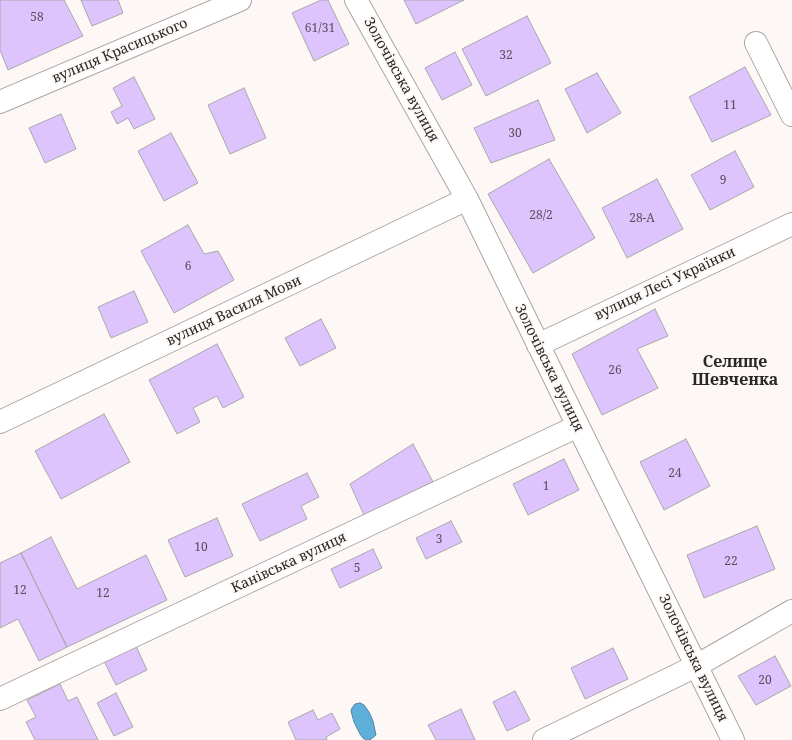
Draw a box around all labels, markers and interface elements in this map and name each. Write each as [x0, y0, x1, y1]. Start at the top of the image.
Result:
house number: 58 [30, 11, 44, 25]
street label: вулиця Красицького [50, 15, 190, 87]
street label: Золочівська вулиця [360, 15, 442, 145]
house number: 61/31 [305, 22, 335, 36]
house number: 32 [499, 49, 513, 63]
house number: 11 [723, 99, 737, 113]
house number: 30 [508, 127, 522, 141]
house number: 9 [720, 174, 726, 188]
house number: 28/2 [529, 209, 553, 223]
house number: 28-А [629, 212, 655, 226]
street label: вулиця Лесі Українки [592, 244, 738, 324]
house number: 6 [185, 260, 191, 274]
street label: вулиця Василя Мови [164, 272, 304, 350]
street label: Золочівська вулиця [511, 301, 587, 435]
district label: Селище Шевченка [692, 352, 778, 390]
house number: 26 [608, 364, 622, 378]
house number: 24 [668, 467, 682, 481]
house number: 1 [543, 480, 549, 494]
street label: Канівська вулиця [229, 529, 349, 597]
house number: 3 [436, 533, 442, 547]
house number: 10 [194, 541, 208, 555]
house number: 22 [724, 555, 738, 569]
house number: 5 [354, 562, 360, 576]
house number: 12 [13, 584, 27, 598]
house number: 12 [96, 587, 110, 601]
street label: Золочівська вулиця [655, 591, 731, 725]
house number: 20 [758, 674, 772, 688]

